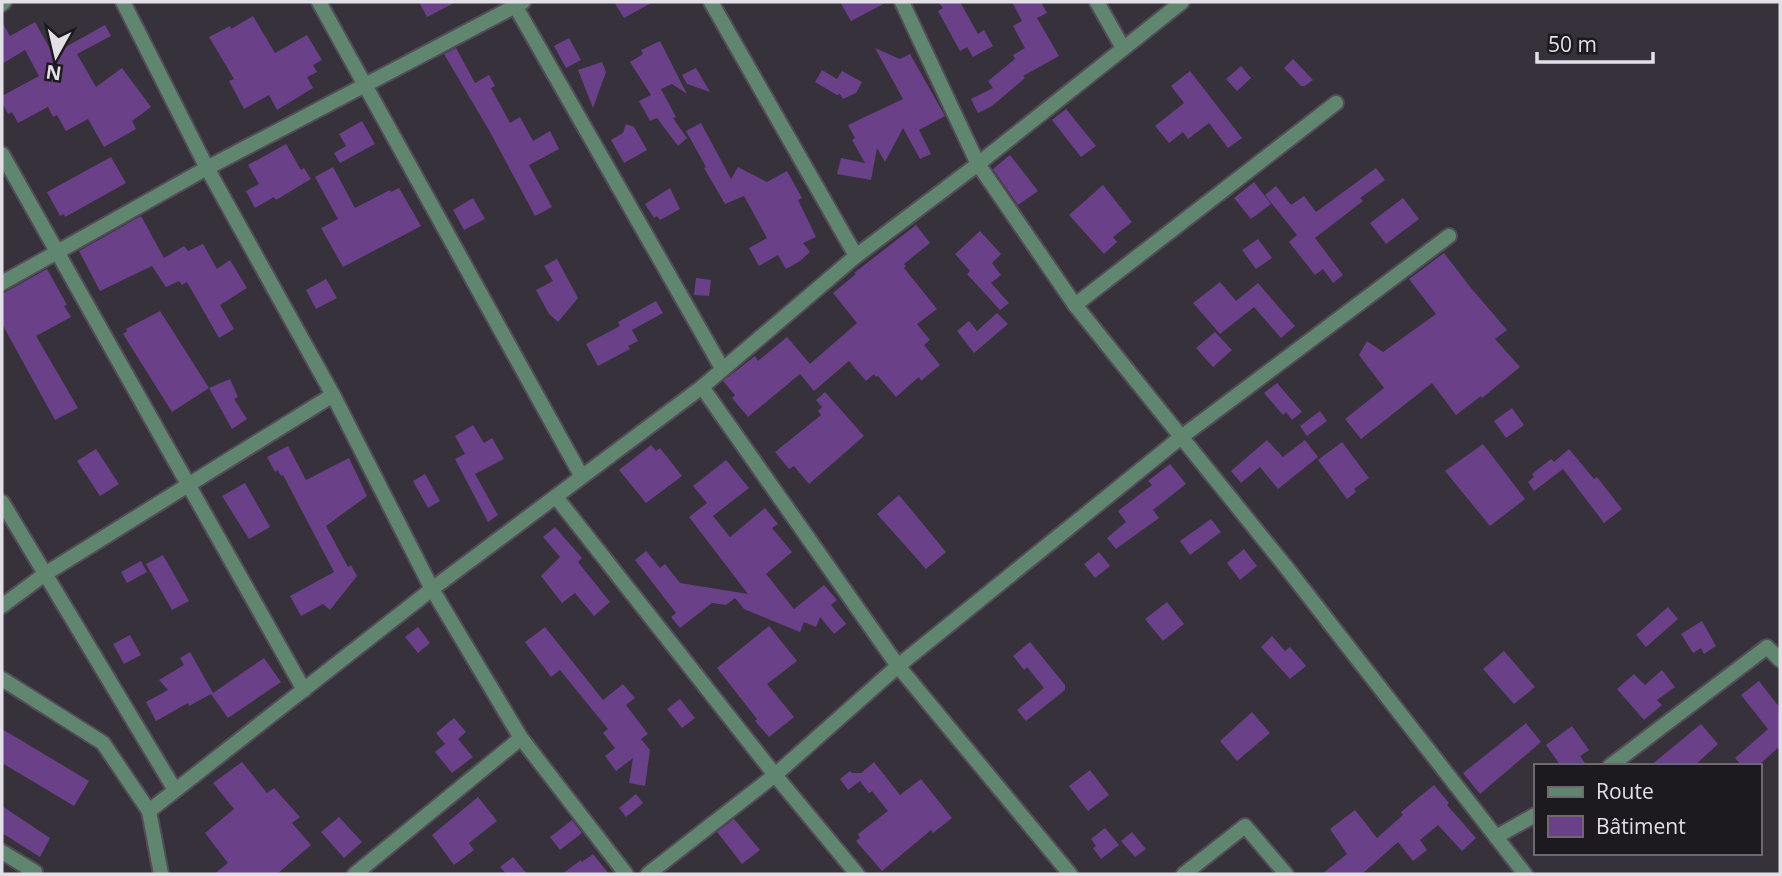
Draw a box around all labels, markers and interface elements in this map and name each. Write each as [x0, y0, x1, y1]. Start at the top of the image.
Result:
north arrow [21, 21, 91, 91]
scale bar [1537, 21, 1652, 65]
text: 50 m [1548, 30, 1597, 58]
text: N [44, 59, 63, 87]
legend [1534, 764, 1761, 855]
text: Route [1596, 777, 1654, 805]
text: Bâtiment [1596, 812, 1686, 840]

